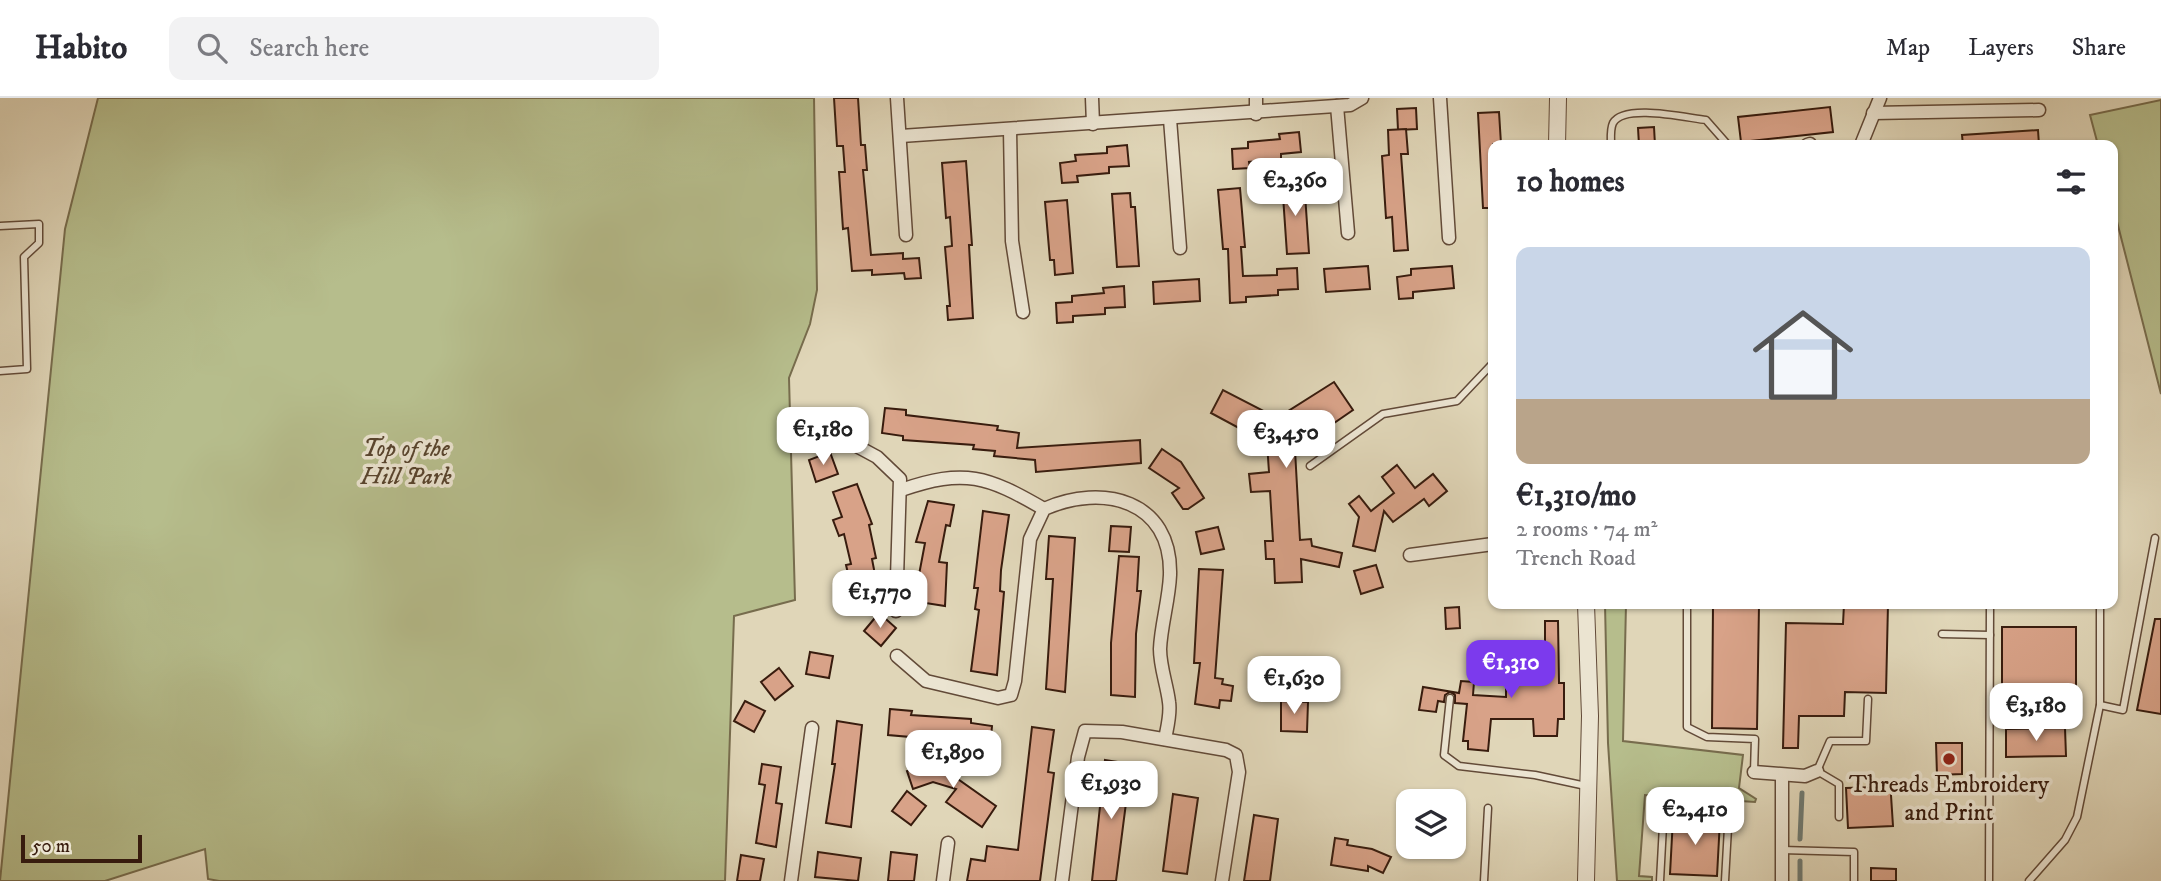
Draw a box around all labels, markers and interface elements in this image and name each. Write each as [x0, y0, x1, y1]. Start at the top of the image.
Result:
search box [169, 17, 659, 80]
text: Habito [35, 28, 127, 69]
icon: search [193, 29, 231, 67]
text: Search here [249, 32, 369, 65]
text: Map [1886, 33, 1930, 63]
text: Layers [1968, 33, 2034, 63]
text: Share [2072, 33, 2126, 63]
pin: €2,360 [1238, 158, 1352, 218]
icon: filters [2052, 163, 2090, 201]
text: 10 homes [1516, 164, 1625, 201]
text: €2,360 [1263, 166, 1327, 195]
icon: home [1740, 292, 1866, 418]
pin: €1,180 [766, 408, 880, 467]
pin: €3,450 [1229, 410, 1343, 470]
text: €1,180 [793, 415, 853, 444]
text: €3,450 [1253, 418, 1319, 447]
park label: Top of the Hill Park [360, 434, 451, 492]
text: €1,310/mo [1516, 478, 1636, 515]
text: 2 rooms · 74 m² [1516, 515, 1657, 544]
text: Trench Road [1516, 544, 1636, 573]
pin: €1,770 [823, 570, 937, 630]
text: €1,770 [848, 578, 912, 607]
pin: €1,310 [1454, 640, 1568, 700]
text: €1,310 [1482, 648, 1540, 677]
pin: €1,630 [1237, 656, 1351, 716]
text: €1,630 [1263, 664, 1325, 693]
pin: €3,180 [1979, 684, 2093, 743]
text: €3,180 [2006, 691, 2066, 720]
pin: €1,890 [896, 730, 1010, 790]
text: €1,890 [921, 738, 985, 767]
marker: Threads Embroidery and Print [1941, 751, 1957, 767]
pin: €1,930 [1054, 762, 1168, 821]
text: €1,930 [1081, 769, 1141, 798]
place label: Threads Embroidery and Print [1849, 770, 2050, 828]
pin: €2,410 [1638, 788, 1752, 847]
map controls [1396, 789, 1466, 859]
button: layers [1396, 789, 1466, 859]
text: €2,410 [1662, 795, 1728, 824]
scale bar [21, 832, 142, 864]
text: 50 m [32, 835, 70, 858]

